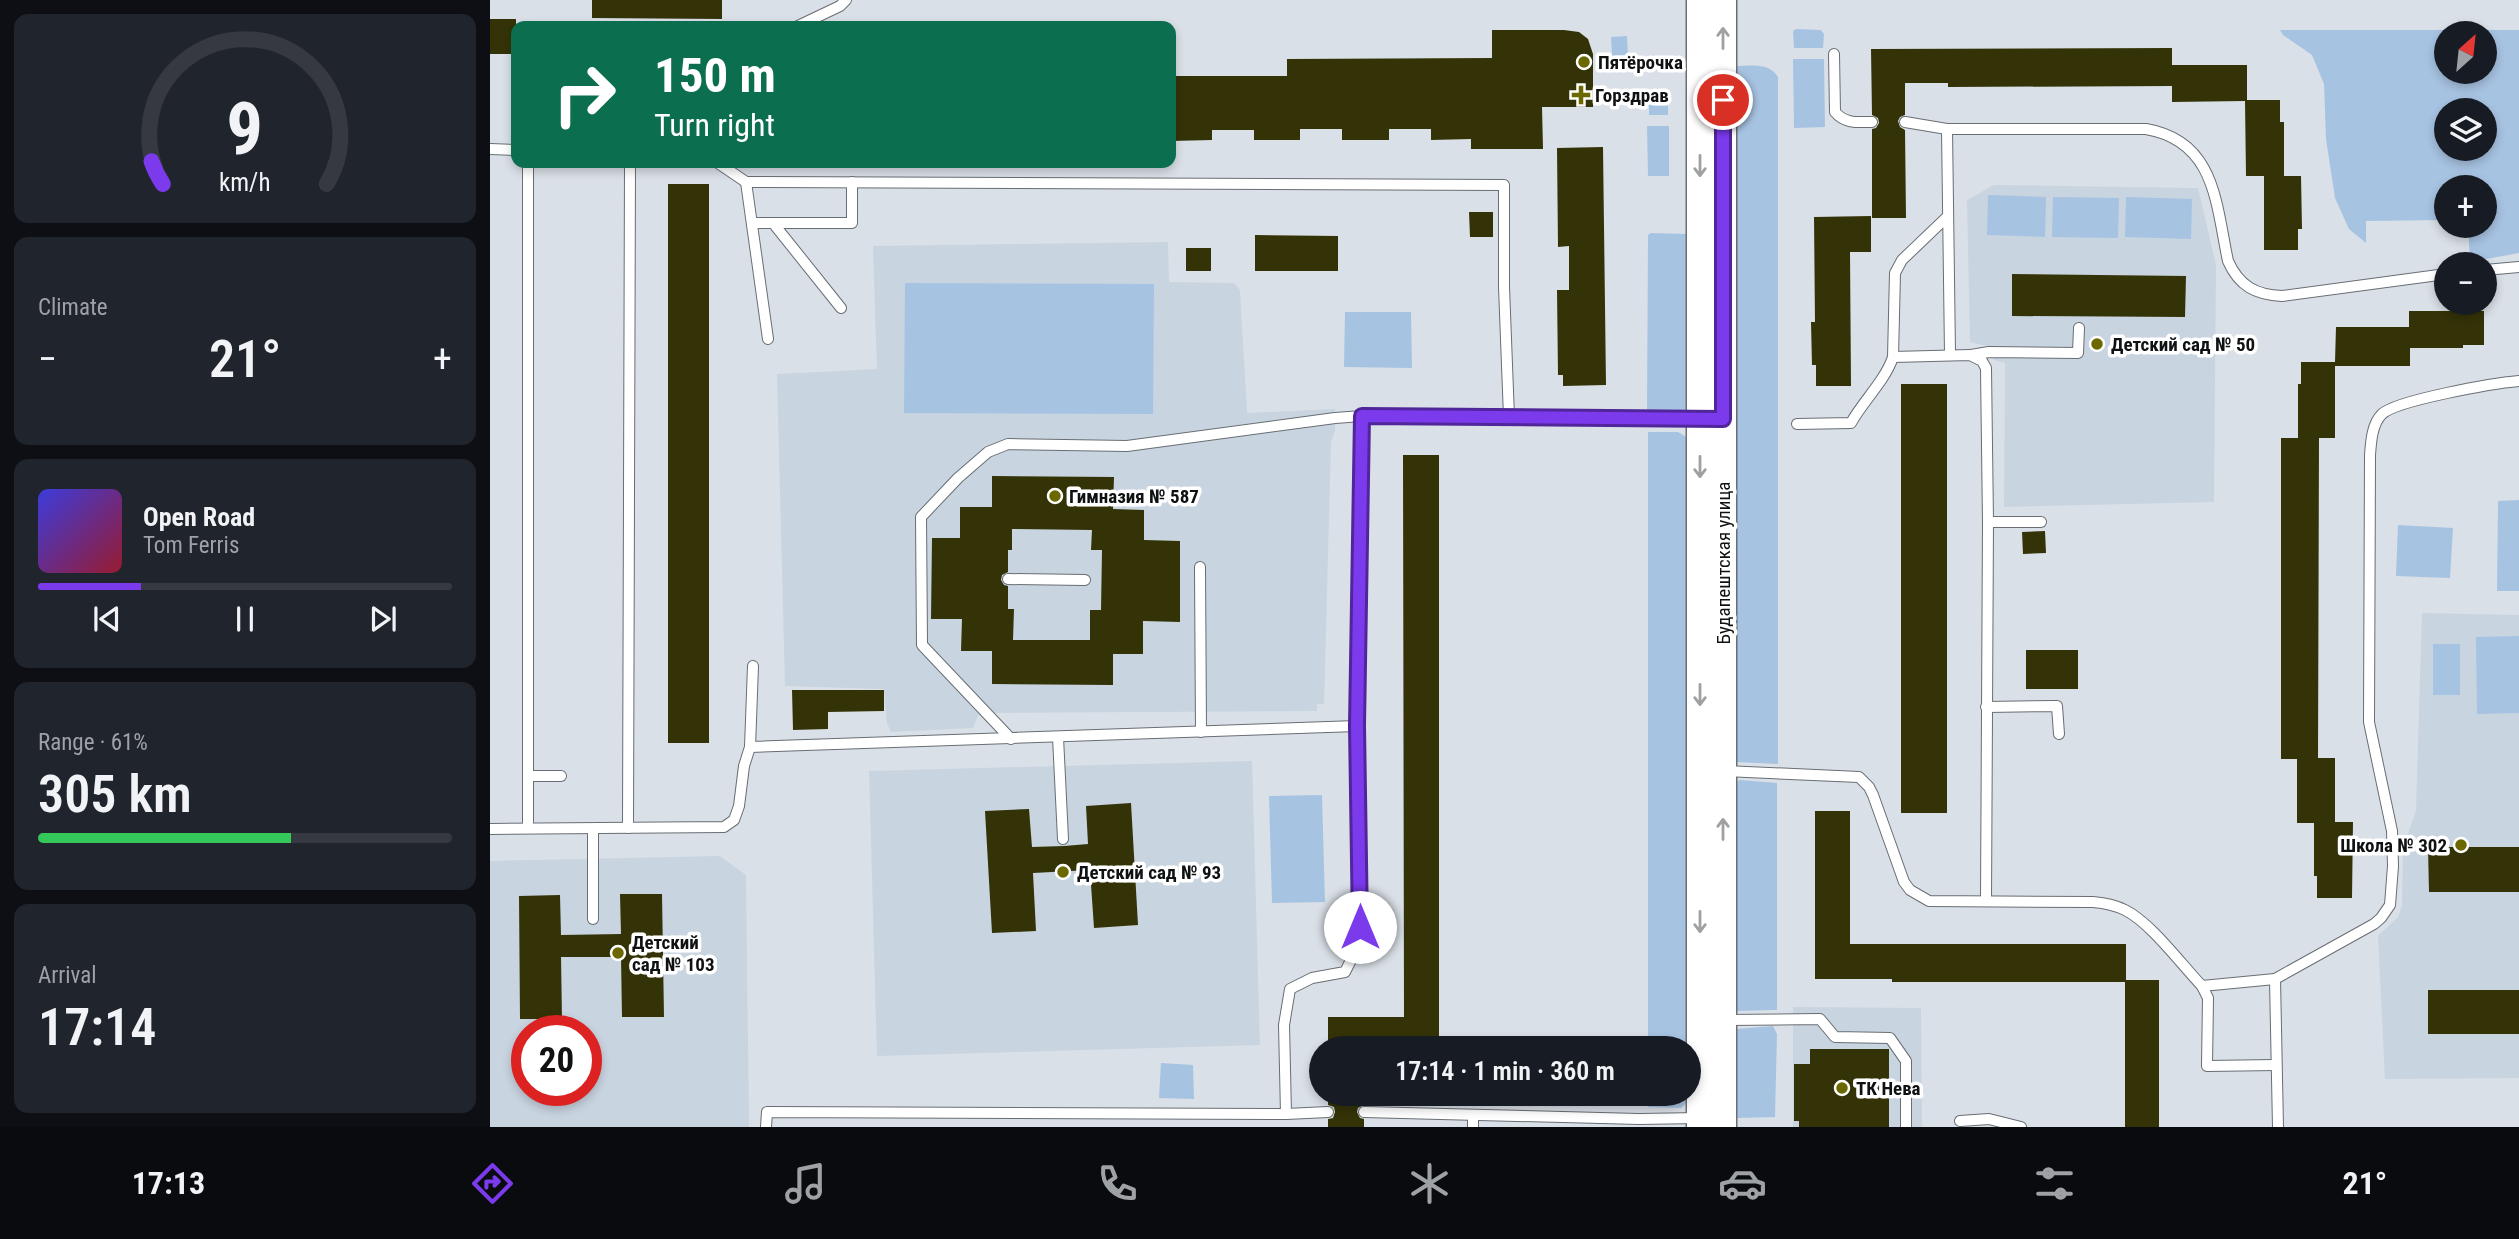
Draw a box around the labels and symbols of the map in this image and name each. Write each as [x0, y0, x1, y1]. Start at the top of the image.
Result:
north arrow [2434, 21, 2497, 84]
one-way arrow [1716, 27, 1730, 50]
place label: Пятёрочка [1598, 51, 1683, 74]
marker: Пятёрочка [1576, 54, 1592, 70]
pin [1693, 70, 1753, 130]
place label: Горздрав [1595, 84, 1669, 107]
marker: Горздрав [1573, 87, 1589, 103]
one-way arrow [1693, 154, 1707, 177]
place label: Детский сад № 50 [2111, 333, 2255, 356]
marker: Детский сад № 50 [2089, 336, 2105, 352]
one-way arrow [1693, 455, 1707, 478]
street label: Будапештская улица [1712, 482, 1735, 644]
place label: Гимназия № 587 [1069, 485, 1199, 508]
marker: Гимназия № 587 [1047, 488, 1063, 504]
one-way arrow [1693, 683, 1707, 706]
one-way arrow [1716, 818, 1730, 841]
place label: Школа № 302 [2340, 834, 2447, 857]
marker: Школа № 302 [2453, 837, 2469, 853]
place label: Детский сад № 93 [1077, 861, 1221, 884]
marker: Детский сад № 93 [1055, 864, 1071, 880]
position arrow [1323, 890, 1397, 964]
one-way arrow [1693, 910, 1707, 933]
place label: Детский сад № 103 [632, 931, 715, 976]
marker: Детский сад № 103 [610, 945, 626, 961]
speed limit sign: 20 [511, 1015, 602, 1106]
place label: ТК Нева [1856, 1077, 1921, 1100]
marker: ТК Нева [1834, 1080, 1850, 1096]

